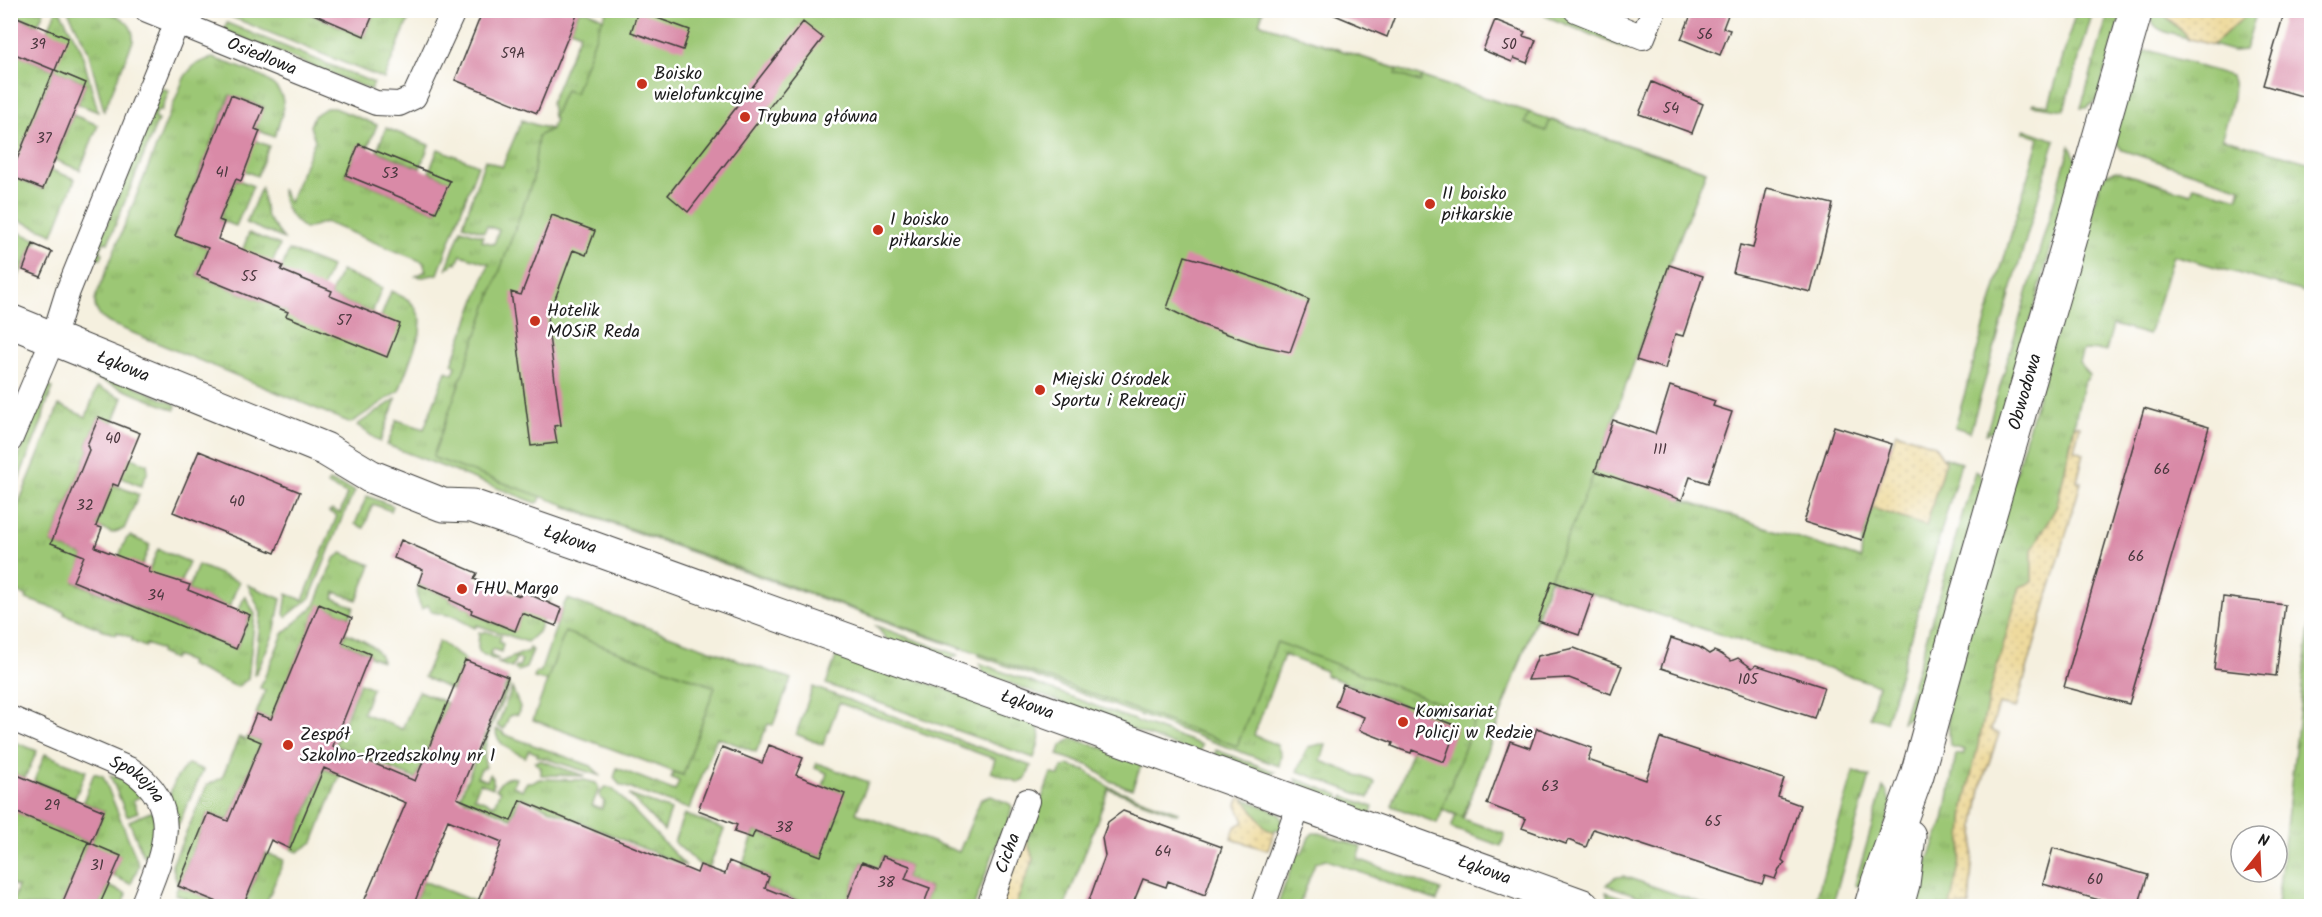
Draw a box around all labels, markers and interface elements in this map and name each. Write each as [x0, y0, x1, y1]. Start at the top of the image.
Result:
house number: 56 [1697, 23, 1713, 47]
street label: Osiedlowa [222, 29, 301, 84]
house number: 39 [30, 33, 47, 57]
house number: 50 [1501, 33, 1517, 57]
house number: 59A [501, 42, 525, 66]
place label: Boisko wielofunkcyjne [654, 60, 763, 110]
marker: Boisko wielofunkcyjne [635, 77, 649, 91]
house number: 54 [1663, 97, 1679, 121]
place label: Trybuna główna [757, 103, 878, 132]
marker: Trybuna główna [738, 110, 752, 124]
house number: 37 [36, 127, 53, 151]
house number: 41 [216, 161, 229, 185]
house number: 53 [382, 162, 399, 186]
place label: II boisko piłkarskie [1441, 180, 1513, 230]
marker: II boisko piłkarskie [1423, 197, 1437, 211]
place label: I boisko piłkarskie [889, 206, 961, 256]
marker: I boisko piłkarskie [871, 223, 885, 237]
house number: 55 [241, 265, 258, 289]
place label: Hotelik MOSiR Reda [547, 297, 640, 347]
house number: 57 [337, 309, 353, 333]
marker: Hotelik MOSiR Reda [528, 314, 542, 328]
street label: Łąkowa [92, 343, 154, 391]
street label: Obwodowa [2000, 350, 2050, 434]
place label: Miejski Ośrodek Sportu i Rekreacji [1052, 366, 1186, 416]
marker: Miejski Ośrodek Sportu i Rekreacji [1033, 383, 1047, 397]
house number: 40 [105, 427, 121, 451]
house number: 111 [1653, 438, 1667, 462]
house number: 66 [2154, 458, 2170, 482]
house number: 40 [229, 490, 245, 514]
house number: 32 [76, 494, 94, 518]
street label: Łąkowa [539, 517, 601, 563]
house number: 66 [2128, 545, 2144, 569]
place label: FHU Margo [474, 575, 559, 604]
marker: FHU Margo [455, 582, 469, 596]
house number: 34 [148, 584, 164, 608]
house number: 105 [1738, 668, 1759, 692]
street label: Łąkowa [997, 682, 1058, 728]
place label: Komisariat Policji w Redzie [1415, 698, 1533, 748]
marker: Komisariat Policji w Redzie [1396, 715, 1410, 729]
place label: Zespół Szkolno-Przedszkolny nr 1 [300, 721, 496, 771]
marker: Zespół Szkolno-Przedszkolny nr 1 [281, 738, 295, 752]
street label: Spokojna [105, 748, 172, 808]
house number: 63 [1542, 775, 1559, 799]
house number: 29 [44, 794, 61, 818]
house number: 65 [1705, 810, 1722, 834]
house number: 38 [775, 816, 794, 840]
north arrow [2229, 824, 2289, 884]
text: N [2255, 828, 2272, 855]
street label: Cicha [987, 829, 1029, 878]
house number: 64 [1155, 840, 1171, 864]
street label: Łąkowa [1454, 847, 1515, 893]
house number: 31 [90, 854, 104, 878]
house number: 60 [2087, 868, 2103, 892]
house number: 38 [877, 871, 896, 895]

